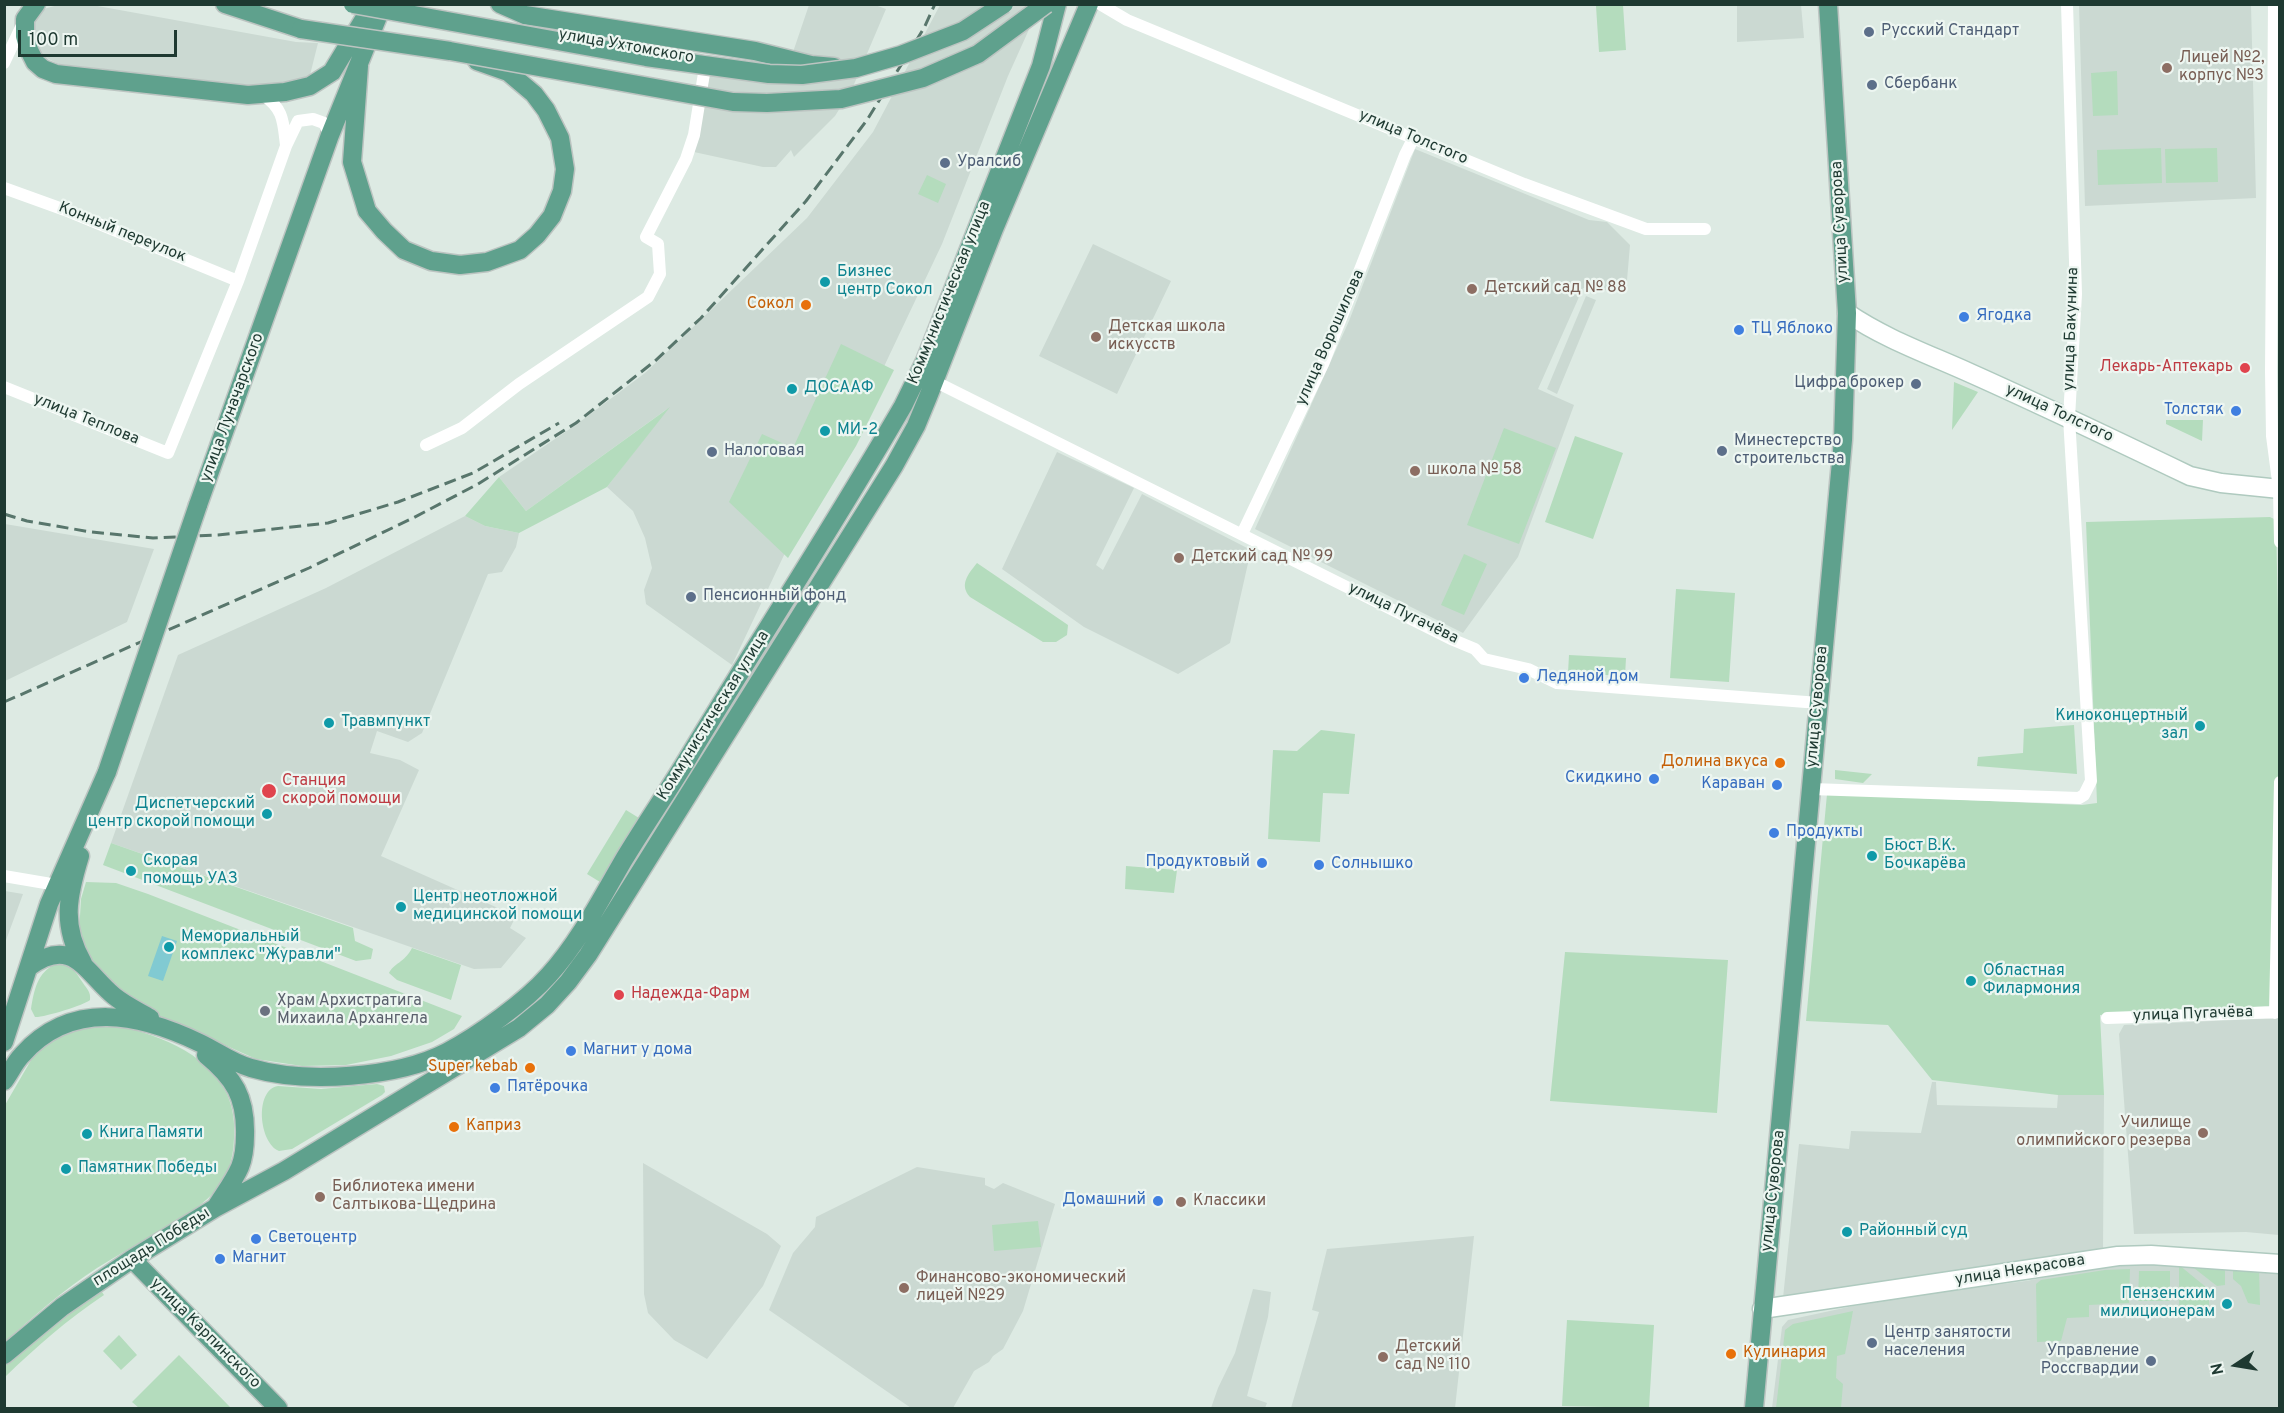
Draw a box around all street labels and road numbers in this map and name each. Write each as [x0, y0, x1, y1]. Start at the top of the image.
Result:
street label: улица Ухтомского [557, 26, 695, 68]
street label: улица Толстого [1355, 106, 1471, 170]
street label: улица Суворова [1828, 161, 1854, 283]
street label: Конный переулок [55, 199, 189, 267]
street label: Коммунистическая улица [904, 199, 996, 387]
street label: улица Ворошилова [1292, 267, 1370, 409]
street label: улица Бакунина [2060, 267, 2084, 391]
street label: улица Луначарского [197, 331, 269, 485]
street label: улица Толстого [2002, 381, 2116, 447]
street label: улица Теплова [30, 390, 142, 450]
street label: улица Пугачёва [1345, 579, 1461, 649]
street label: Коммунистическая улица [654, 628, 774, 804]
street label: улица Суворова [1803, 645, 1833, 769]
street label: улица Пугачёва [2133, 1003, 2253, 1027]
street label: улица Суворова [1758, 1129, 1790, 1253]
street label: площадь Победы [90, 1204, 214, 1292]
street label: улица Некрасова [1954, 1251, 2086, 1291]
street label: улица Карпинского [146, 1275, 264, 1393]

